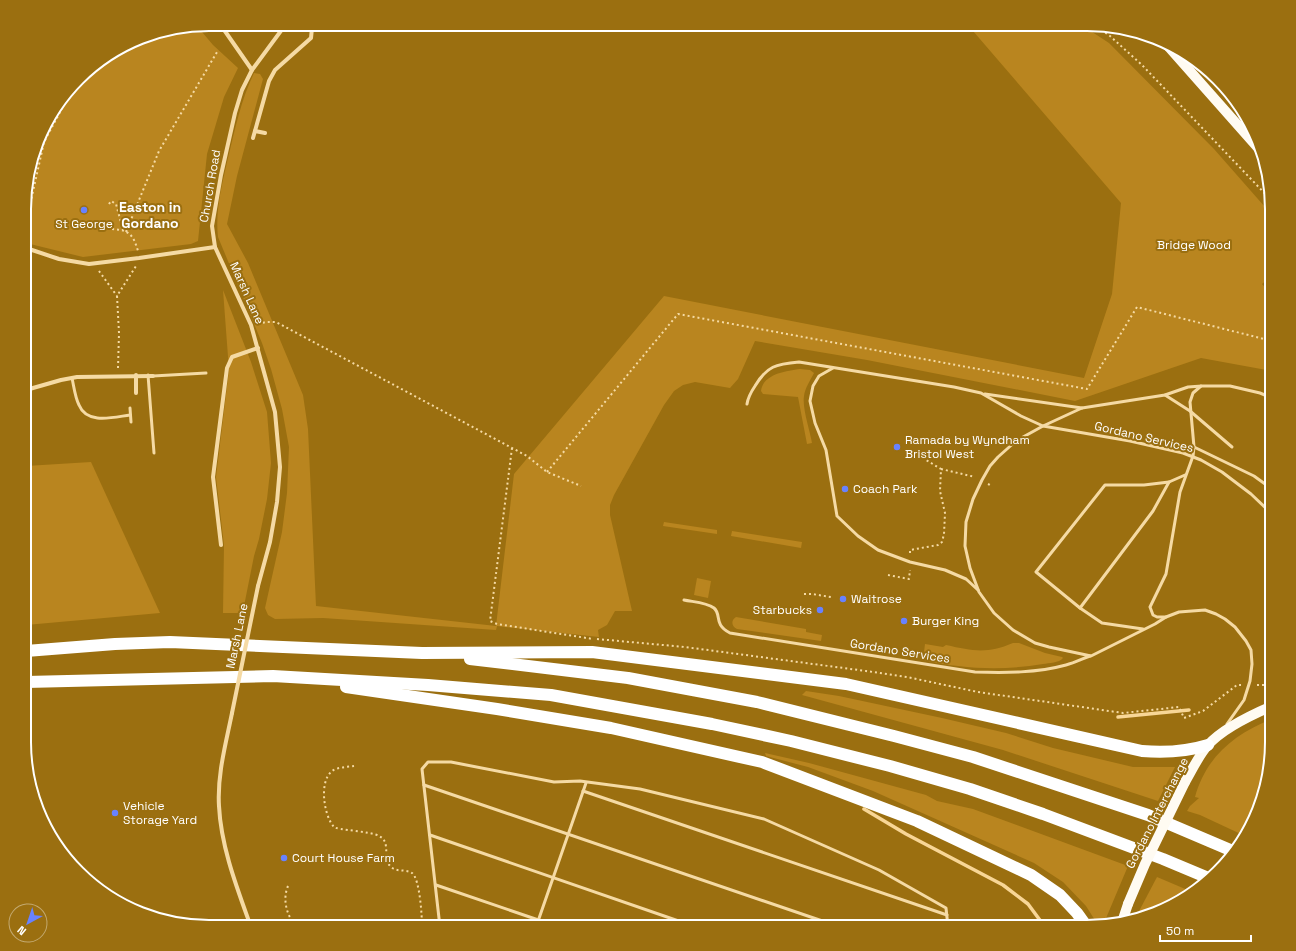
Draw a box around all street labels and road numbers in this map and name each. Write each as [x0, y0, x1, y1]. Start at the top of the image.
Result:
street label: Church Road [196, 148, 224, 224]
street label: Marsh Lane [226, 259, 268, 327]
street label: Gordano Services [1093, 418, 1195, 456]
street label: Marsh Lane [222, 602, 252, 670]
street label: Gordano Services [849, 635, 951, 667]
street label: Gordano Interchange [1122, 755, 1192, 871]

